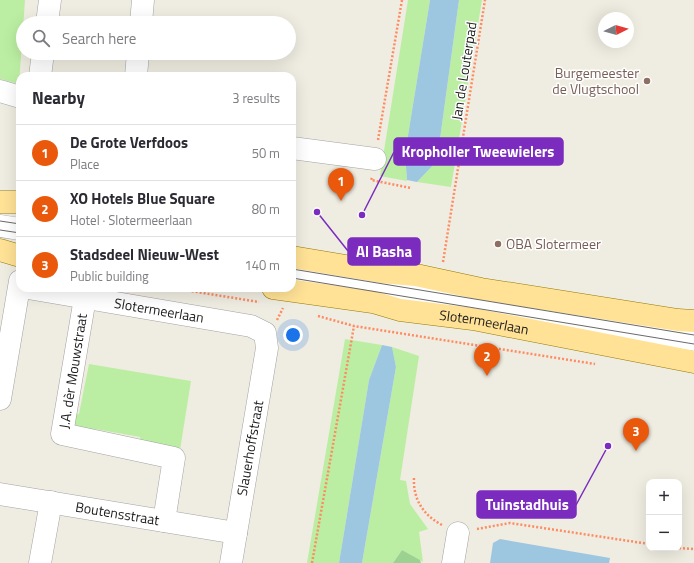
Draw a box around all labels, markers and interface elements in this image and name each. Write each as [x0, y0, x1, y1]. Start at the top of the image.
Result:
north arrow [598, 12, 634, 48]
search box [16, 16, 296, 60]
street label: Jan de Louterpad [445, 20, 482, 122]
icon: search [30, 27, 52, 49]
text: Search here [62, 27, 136, 50]
place label: Burgemeester de Vlugtschool [552, 62, 639, 99]
marker: Burgemeester de Vlugtschool [642, 76, 652, 86]
text: Nearby [32, 85, 85, 111]
text: 3 results [232, 88, 280, 108]
text: De Grote Verfdoos [70, 131, 188, 154]
callout: Kropholler Tweewielers [394, 138, 563, 165]
text: Kropholler Tweewielers [402, 140, 554, 163]
text: 1 [41, 143, 49, 163]
text: 50 m [252, 143, 280, 163]
text: Place [70, 154, 99, 174]
pin: 1 [328, 168, 354, 201]
text: XO Hotels Blue Square [70, 187, 215, 210]
text: 2 [41, 199, 49, 219]
text: 80 m [252, 199, 280, 219]
text: Hotel · Slotermeerlaan [70, 210, 192, 230]
place label: OBA Slotermeer [506, 233, 601, 254]
callout: Al Basha [348, 238, 420, 265]
marker: OBA Slotermeer [493, 239, 503, 249]
text: Al Basha [356, 240, 412, 263]
text: Stadsdeel Nieuw-West [70, 243, 219, 266]
text: 3 [41, 255, 49, 275]
text: 140 m [244, 255, 280, 275]
text: Public building [70, 266, 149, 286]
street label: Slotermeerlaan [113, 292, 206, 328]
street label: Slotermeerlaan [438, 304, 531, 340]
street label: J.A. dèr Mouwstraat [53, 312, 92, 430]
your location [283, 325, 303, 345]
pin: 2 [474, 343, 500, 376]
street label: Slauerhoffstraat [231, 398, 268, 497]
pin: 3 [623, 418, 649, 451]
map controls [646, 479, 682, 551]
button: + [646, 479, 682, 515]
callout: Tuinstadhuis [477, 491, 576, 518]
text: Tuinstadhuis [485, 493, 569, 516]
street label: Boutensstraat [74, 496, 161, 530]
button: − [646, 515, 682, 551]

